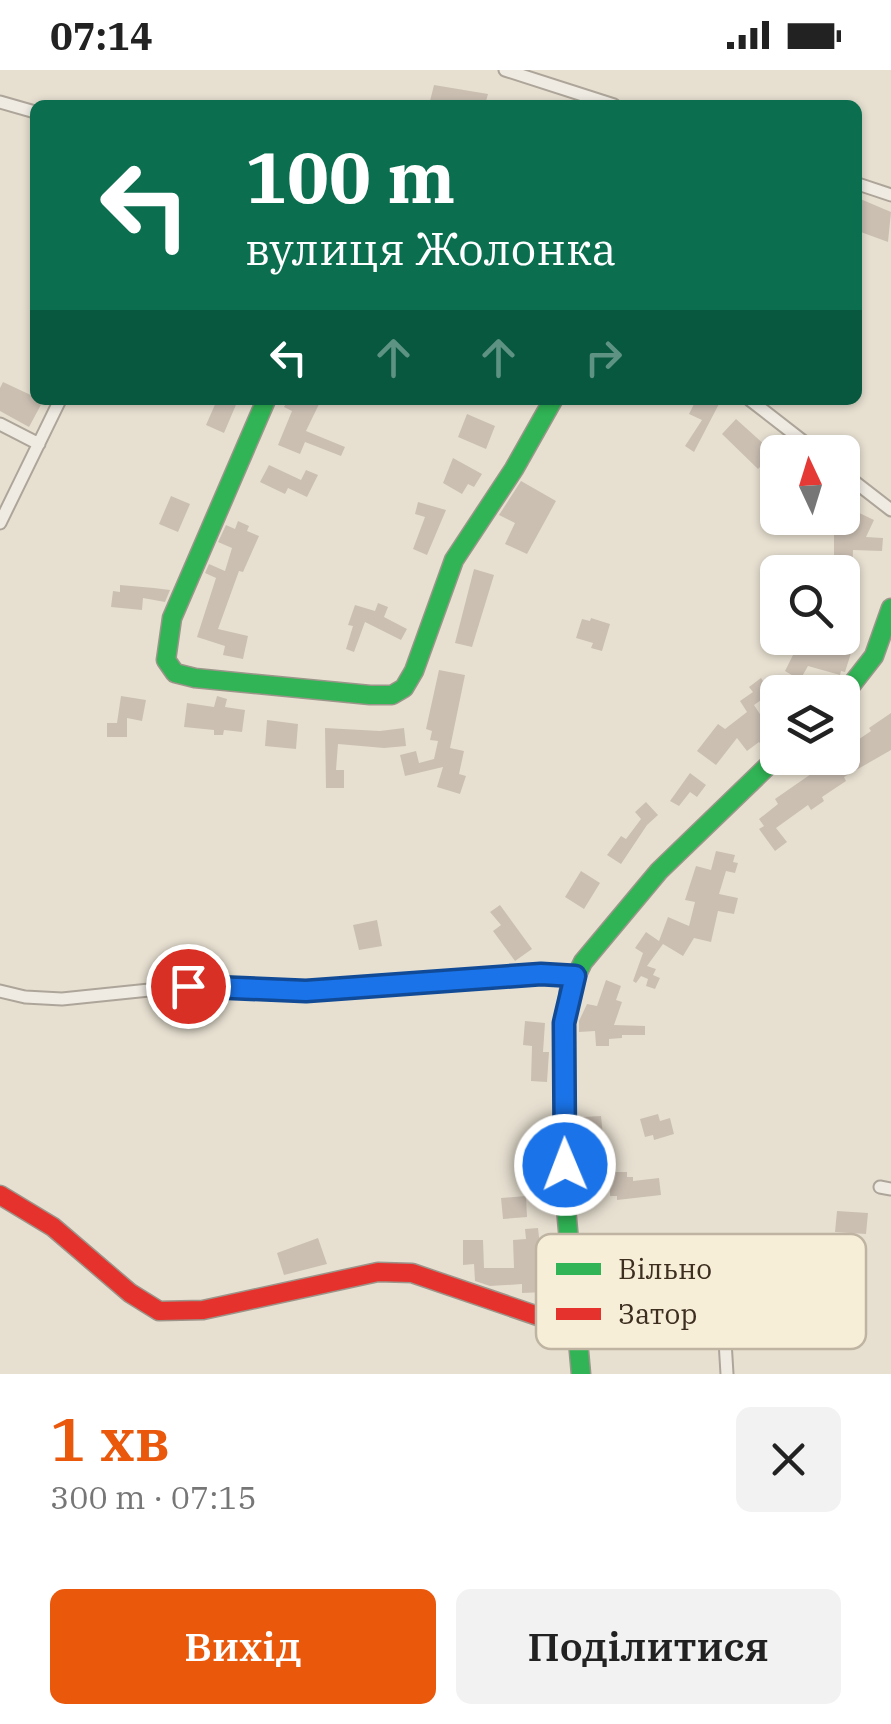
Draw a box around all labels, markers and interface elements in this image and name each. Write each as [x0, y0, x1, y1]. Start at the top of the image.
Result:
text: 07:14 [50, 11, 153, 60]
text: 100 m [245, 131, 455, 222]
icon: left [80, 140, 210, 270]
text: вулиця Жолонка [245, 219, 616, 277]
icon: left [261, 330, 316, 385]
icon: ahead [366, 330, 421, 385]
icon: ahead [471, 330, 526, 385]
icon: right [576, 330, 631, 385]
north arrow [760, 435, 860, 535]
map controls [760, 435, 860, 775]
button: search [760, 555, 860, 655]
button: layers [760, 675, 860, 775]
pin [146, 944, 231, 1029]
icon: arrive [161, 959, 216, 1014]
position arrow [513, 1113, 617, 1217]
legend [536, 1234, 866, 1349]
text: Вільно [618, 1250, 712, 1287]
text: Затор [618, 1295, 697, 1332]
text: 1 хв [50, 1399, 170, 1478]
button: close [736, 1407, 841, 1512]
text: 300 m · 07:15 [50, 1476, 257, 1518]
button: Вихід [50, 1589, 436, 1704]
button: Поділитися [456, 1589, 841, 1704]

